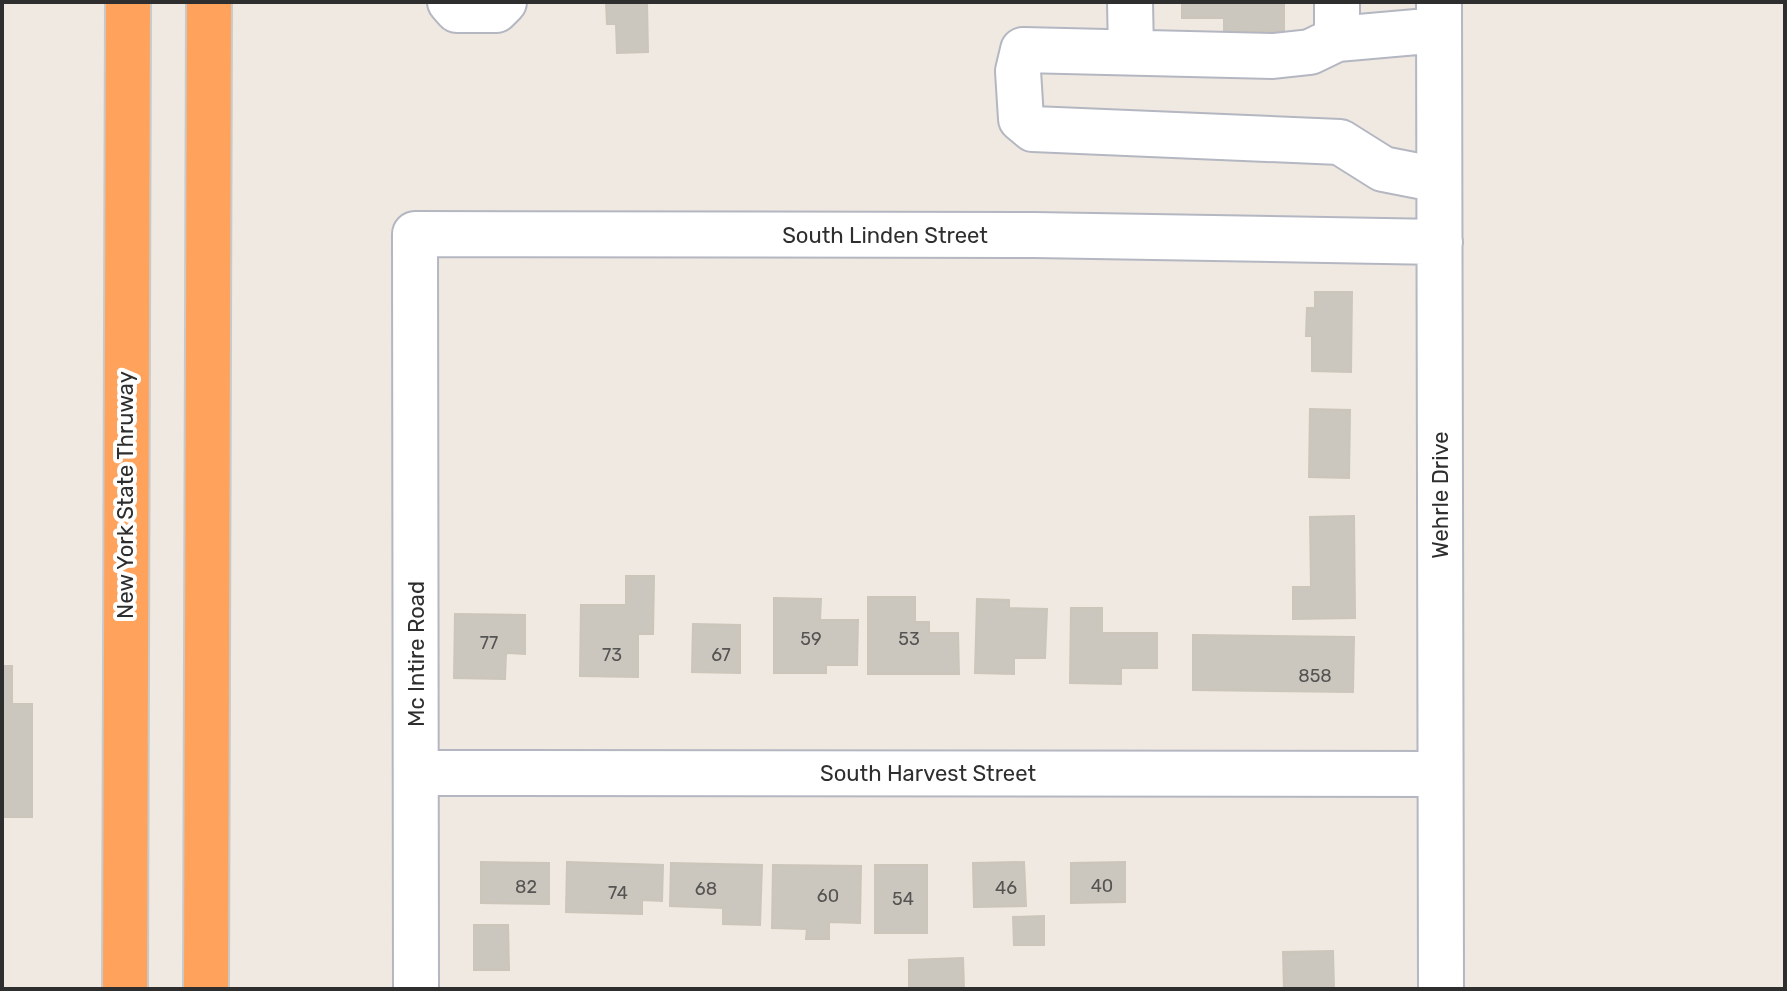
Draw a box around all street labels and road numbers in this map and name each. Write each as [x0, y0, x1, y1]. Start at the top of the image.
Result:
street label: South Linden Street [782, 222, 988, 249]
street label: New York State Thruway [112, 371, 139, 619]
street label: Wehrle Drive [1427, 431, 1454, 559]
street label: Mc Intire Road [403, 581, 430, 727]
street label: South Harvest Street [820, 760, 1036, 787]

